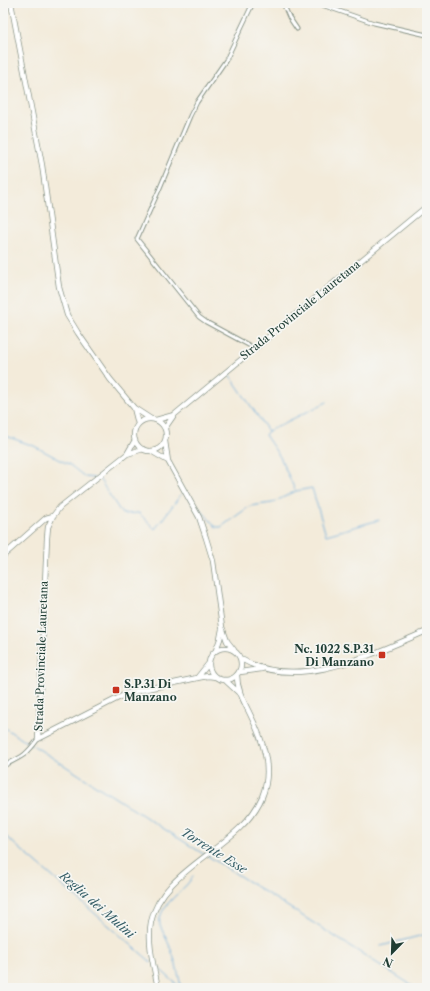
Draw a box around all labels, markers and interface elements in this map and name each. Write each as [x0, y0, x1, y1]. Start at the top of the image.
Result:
street label: Strada Provinciale Lauretana [237, 257, 363, 363]
street label: Strada Provinciale Lauretana [31, 580, 51, 732]
place label: Nc. 1022 S.P.31 Di Manzano [294, 642, 374, 669]
marker: Nc. 1022 S.P.31 Di Manzano [377, 650, 387, 660]
place label: S.P.31 Di Manzano [124, 677, 177, 704]
marker: S.P.31 Di Manzano [111, 685, 121, 695]
water label: Torrente Esse [179, 824, 251, 877]
water label: Reglia dei Mulini [56, 867, 139, 942]
north arrow [372, 933, 412, 973]
text: N [381, 954, 395, 971]

